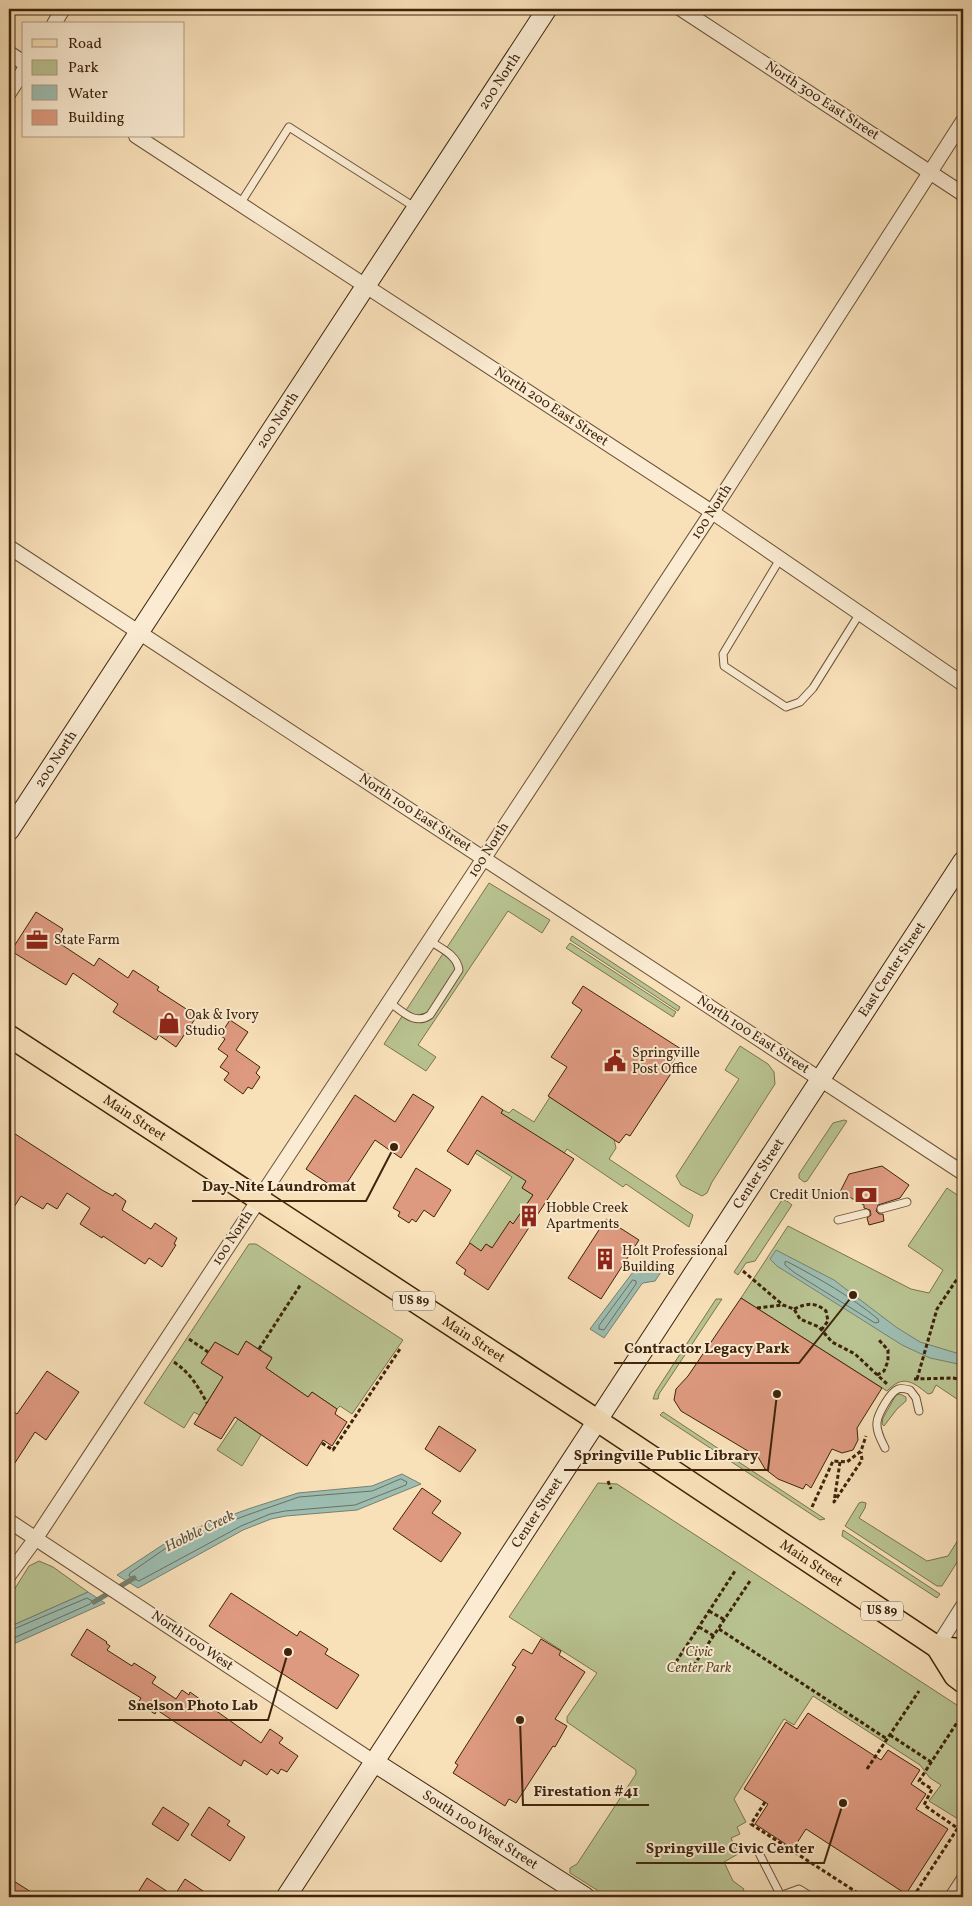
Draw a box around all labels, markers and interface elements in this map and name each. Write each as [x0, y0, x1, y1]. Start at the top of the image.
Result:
legend [22, 22, 185, 138]
text: Road [68, 34, 102, 55]
street label: 200 North [474, 49, 525, 113]
street label: North 300 East Street [761, 57, 883, 145]
text: Park [68, 58, 99, 79]
text: Water [68, 84, 108, 105]
text: Building [68, 108, 125, 129]
street label: North 200 East Street [490, 363, 612, 451]
street label: 200 North [252, 388, 303, 452]
street label: 100 North [687, 481, 737, 543]
street label: 200 North [31, 727, 82, 791]
street label: North 100 East Street [355, 769, 475, 857]
street label: 100 North [464, 819, 514, 881]
street label: East Center Street [854, 918, 930, 1021]
office icon: State Farm [24, 927, 50, 953]
place label: State Farm [54, 931, 120, 950]
street label: North 100 East Street [693, 991, 813, 1079]
place label: Oak & Ivory Studio [185, 1006, 259, 1041]
shop icon: Oak & Ivory Studio [156, 1010, 182, 1036]
place label: Springville Post Office [632, 1044, 700, 1079]
public building icon: Springville Post Office [602, 1048, 628, 1074]
street label: Main Street [99, 1090, 170, 1146]
street label: Center Street [729, 1135, 789, 1213]
callout: Day-Nite Laundromat [192, 1171, 366, 1201]
text: Day-Nite Laundromat [202, 1177, 356, 1198]
bank icon: Credit Union [853, 1182, 879, 1208]
place label: Credit Union [770, 1186, 849, 1205]
place label: Hobble Creek Apartments [546, 1199, 629, 1234]
building icon: Hobble Creek Apartments [516, 1203, 542, 1229]
street label: 100 North [208, 1207, 258, 1269]
place label: Holt Professional Building [622, 1242, 728, 1277]
building icon: Holt Professional Building [592, 1246, 618, 1272]
road number: US 89 [393, 1292, 435, 1310]
street label: Main Street [438, 1312, 509, 1367]
callout: Contractor Legacy Park [614, 1333, 799, 1363]
text: Contractor Legacy Park [624, 1339, 790, 1360]
callout: Springville Public Library [564, 1440, 768, 1470]
text: Springville Public Library [574, 1446, 759, 1467]
street label: Center Street [507, 1474, 567, 1552]
water label: Hobble Creek [161, 1506, 239, 1558]
street label: Main Street [776, 1535, 847, 1591]
road number: US 89 [861, 1602, 903, 1620]
street label: North 100 West [147, 1607, 237, 1676]
park label: Civic Center Park [667, 1643, 732, 1678]
callout: Snelson Photo Lab [118, 1690, 268, 1720]
text: Snelson Photo Lab [128, 1696, 258, 1717]
callout: Firestation #41 [523, 1775, 649, 1805]
text: Firestation #41 [533, 1782, 639, 1803]
street label: South 100 West Street [418, 1786, 542, 1874]
callout: Springville Civic Center [636, 1833, 824, 1863]
text: Springville Civic Center [646, 1839, 814, 1860]

